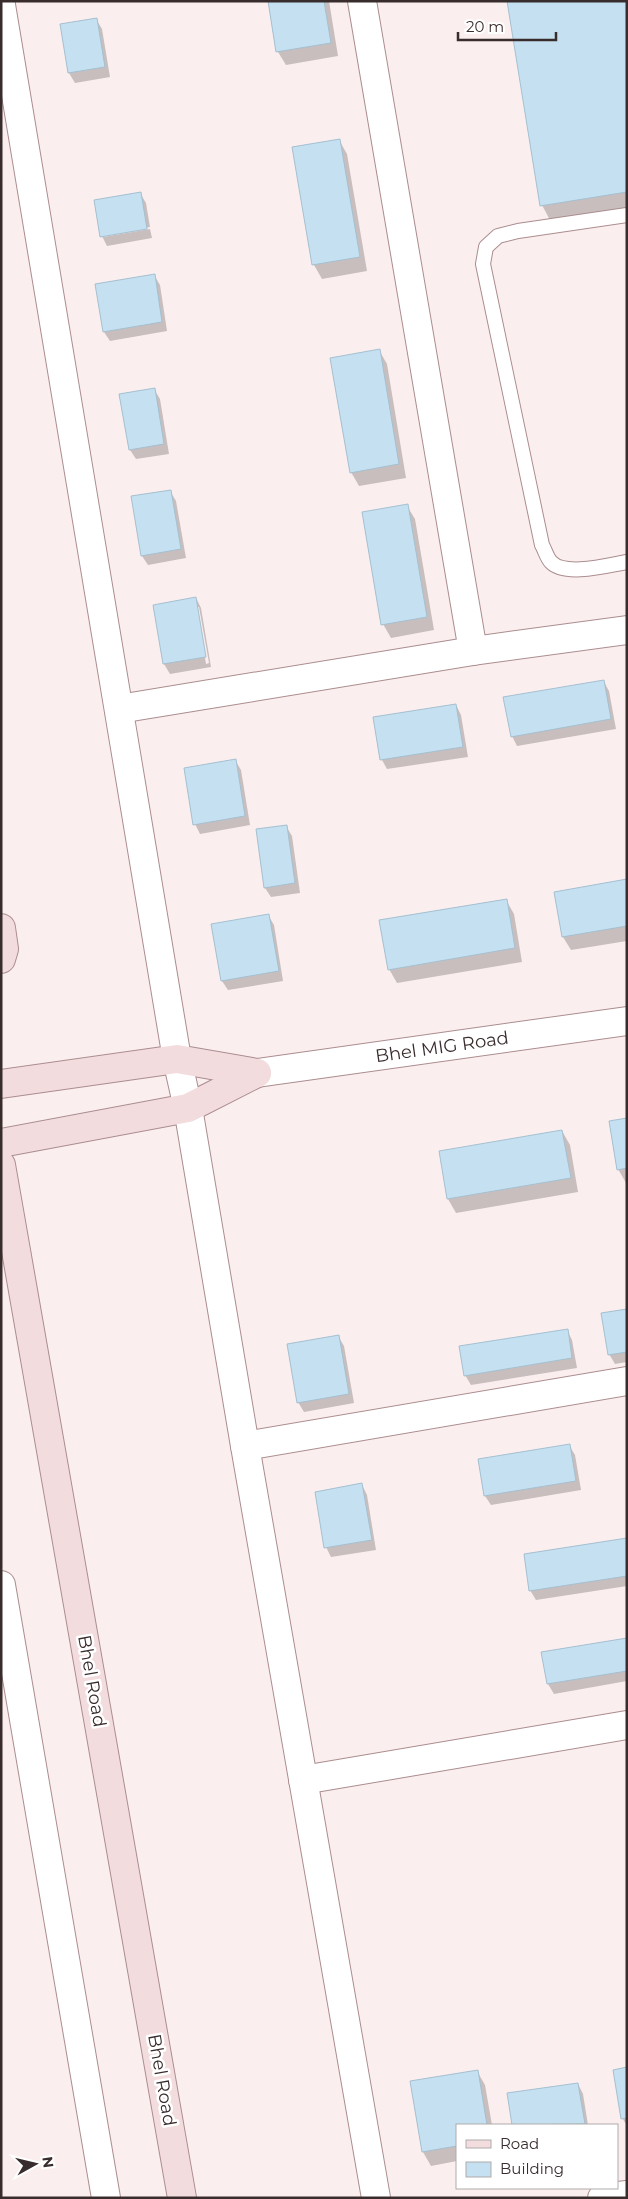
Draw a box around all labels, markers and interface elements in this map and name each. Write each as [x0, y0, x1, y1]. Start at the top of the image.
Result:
scale bar [458, 10, 556, 42]
text: 20 m [466, 17, 504, 36]
street label: Bhel MIG Road [374, 1027, 510, 1067]
street label: Bhel Road [73, 1633, 111, 1729]
street label: Bhel Road [143, 2032, 181, 2128]
legend [456, 2124, 618, 2189]
text: Road [500, 2134, 539, 2153]
north arrow [10, 2139, 60, 2189]
text: N [38, 2155, 58, 2169]
text: Building [500, 2159, 564, 2178]

